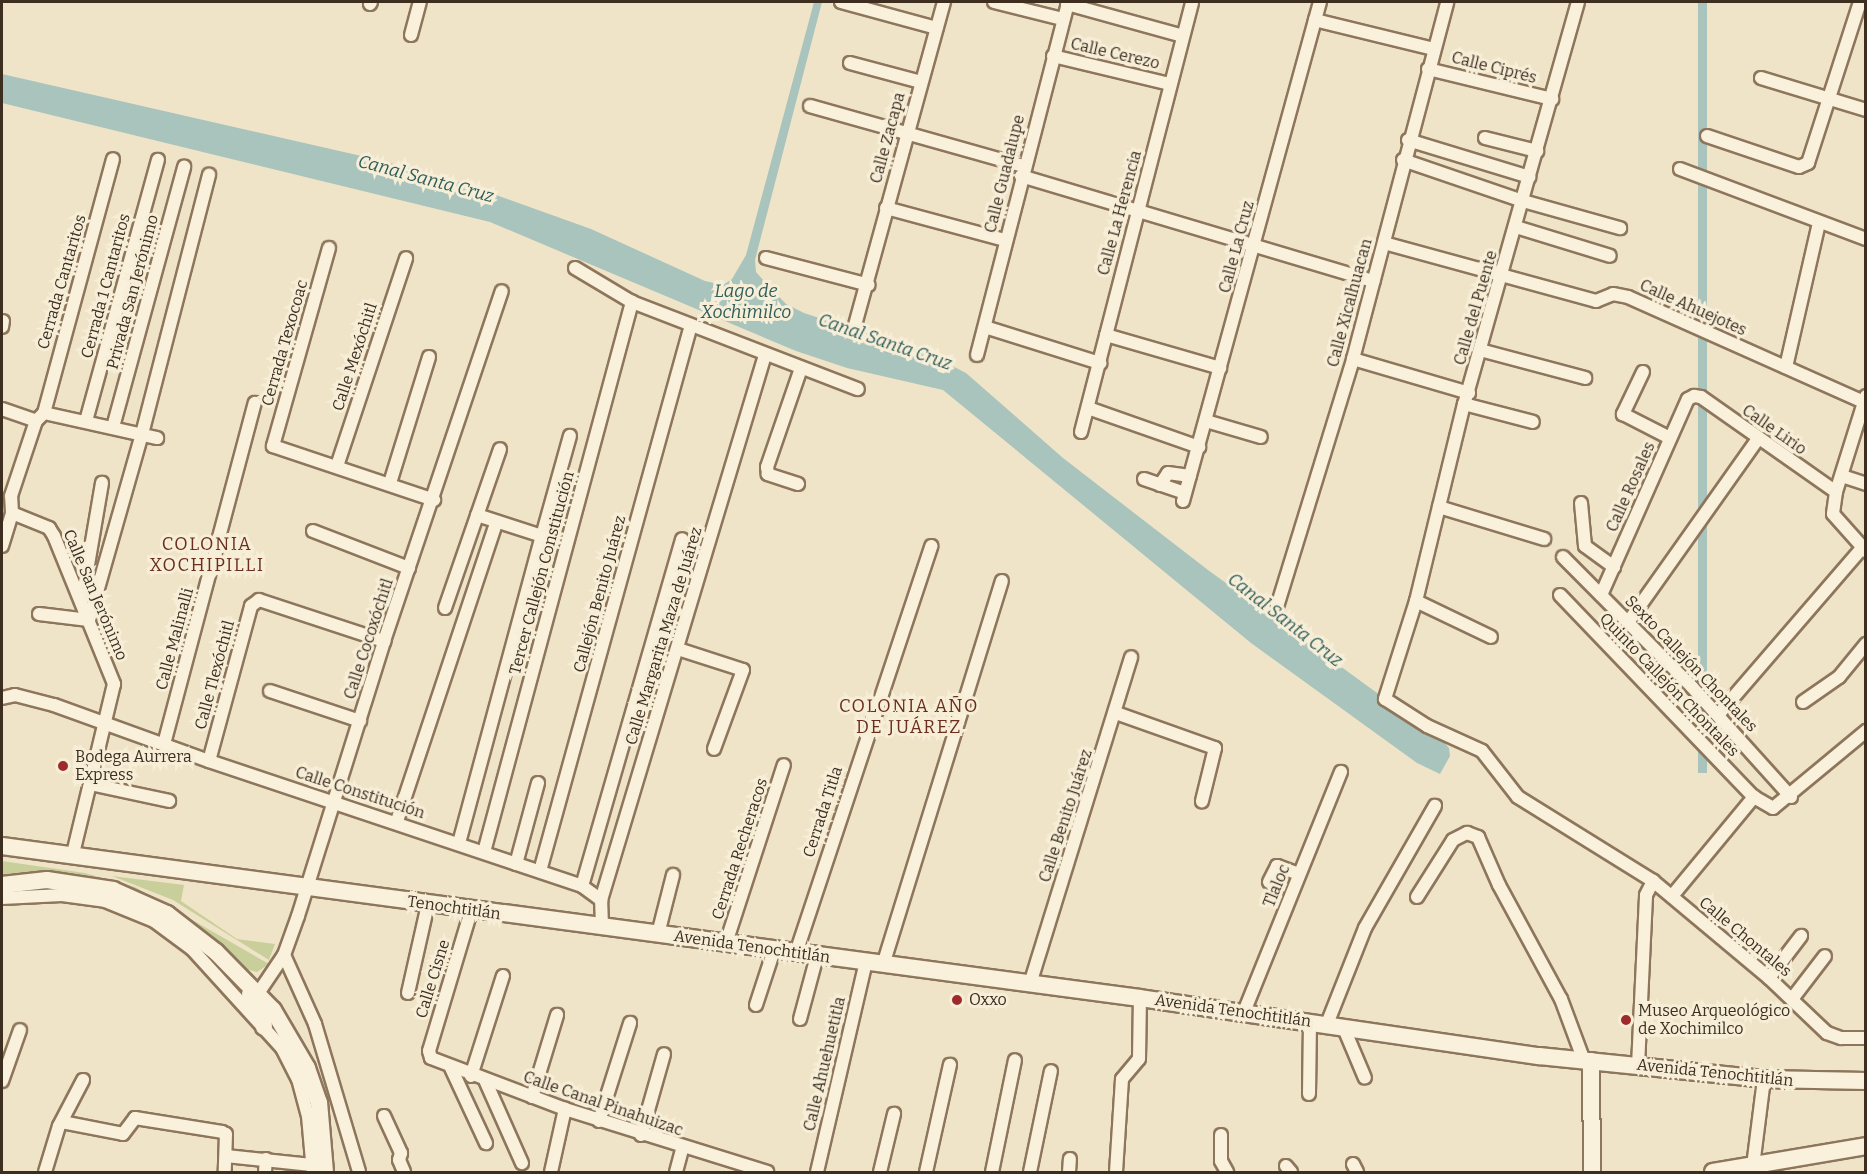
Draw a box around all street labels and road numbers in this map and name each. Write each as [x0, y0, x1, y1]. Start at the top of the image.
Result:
street label: Calle Cerezo [1069, 34, 1161, 74]
street label: Calle Ciprés [1449, 48, 1539, 88]
street label: Calle Zacapa [867, 90, 909, 186]
street label: Calle Guadalupe [981, 113, 1029, 235]
street label: Calle La Herencia [1094, 148, 1146, 278]
street label: Calle La Cruz [1215, 199, 1259, 295]
street label: Cerrada Cantaritos [34, 212, 90, 352]
street label: Cerrada 1 Cantaritos [77, 212, 135, 360]
street label: Privada San Jerónimo [103, 213, 163, 371]
street label: Calle Xicalhuacan [1324, 237, 1376, 369]
street label: Calle del Puente [1450, 248, 1502, 368]
street label: Calle Ahuejotes [1637, 276, 1749, 340]
street label: Cerrada Texocoac [258, 278, 312, 408]
street label: Calle Mexóchitl [328, 301, 382, 413]
street label: Calle Lirio [1738, 401, 1810, 459]
street label: Calle Rosales [1603, 439, 1659, 535]
street label: Tercer Callejón Constitución [506, 469, 578, 677]
street label: Callejón Benito Juárez [570, 513, 630, 675]
street label: Calle Margarita Maza de Juárez [622, 525, 706, 747]
street label: Calle San Jerónimo [59, 527, 131, 663]
street label: Calle Cocoxóchitl [340, 576, 398, 702]
street label: Calle Malinalli [152, 586, 198, 692]
street label: Sexto Callejón Chontales [1621, 592, 1761, 736]
street label: Quinto Callejón Chontales [1595, 609, 1743, 761]
street label: Calle Tlexóchitl [191, 618, 239, 732]
street label: Calle Benito Juárez [1035, 747, 1097, 885]
street label: Calle Constitución [293, 763, 427, 823]
street label: Cerrada Titla [799, 764, 847, 860]
street label: Cerrada Recheracos [708, 776, 772, 922]
street label: Tlaloc [1260, 862, 1294, 910]
street label: Tenochtitlán [406, 892, 502, 924]
street label: Calle Chontales [1695, 893, 1795, 981]
street label: Avenida Tenochtitlán [673, 927, 831, 967]
street label: Calle Cisne [412, 937, 454, 1021]
street label: Avenida Tenochtitlán [1154, 991, 1312, 1031]
street label: Calle Ahuehuetitla [800, 995, 850, 1133]
street label: Avenida Tenochtitlán [1636, 1055, 1794, 1091]
street label: Calle Canal Pinahuizac [521, 1068, 685, 1140]

